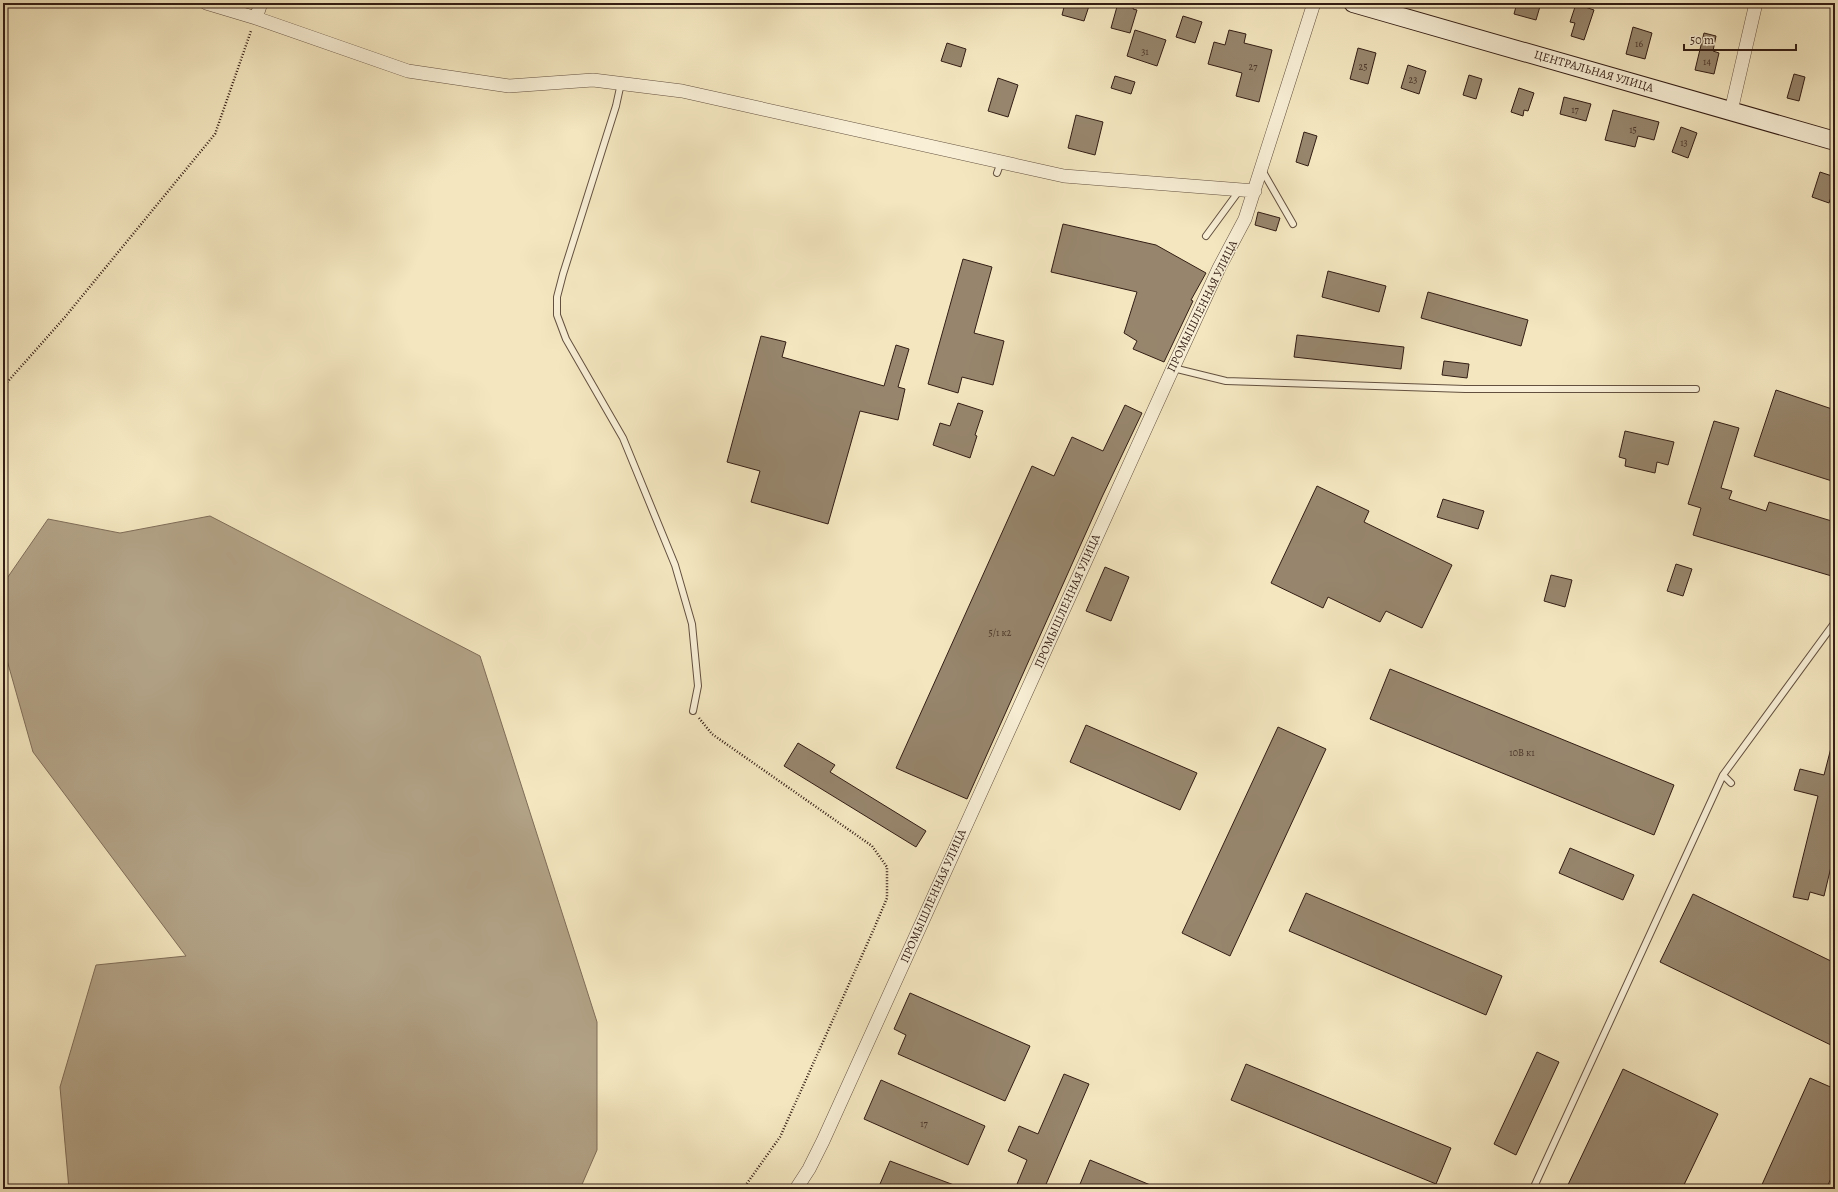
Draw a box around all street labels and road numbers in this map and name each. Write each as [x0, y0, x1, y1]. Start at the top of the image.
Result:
street label: ЦЕНТРАЛЬНАЯ УЛИЦА [1532, 46, 1656, 96]
street label: ПРОМЫШЛЕННАЯ УЛИЦА [1163, 236, 1241, 375]
street label: ПРОМЫШЛЕННАЯ УЛИЦА [1030, 531, 1104, 670]
street label: ПРОМЫШЛЕННАЯ УЛИЦА [896, 826, 970, 965]

